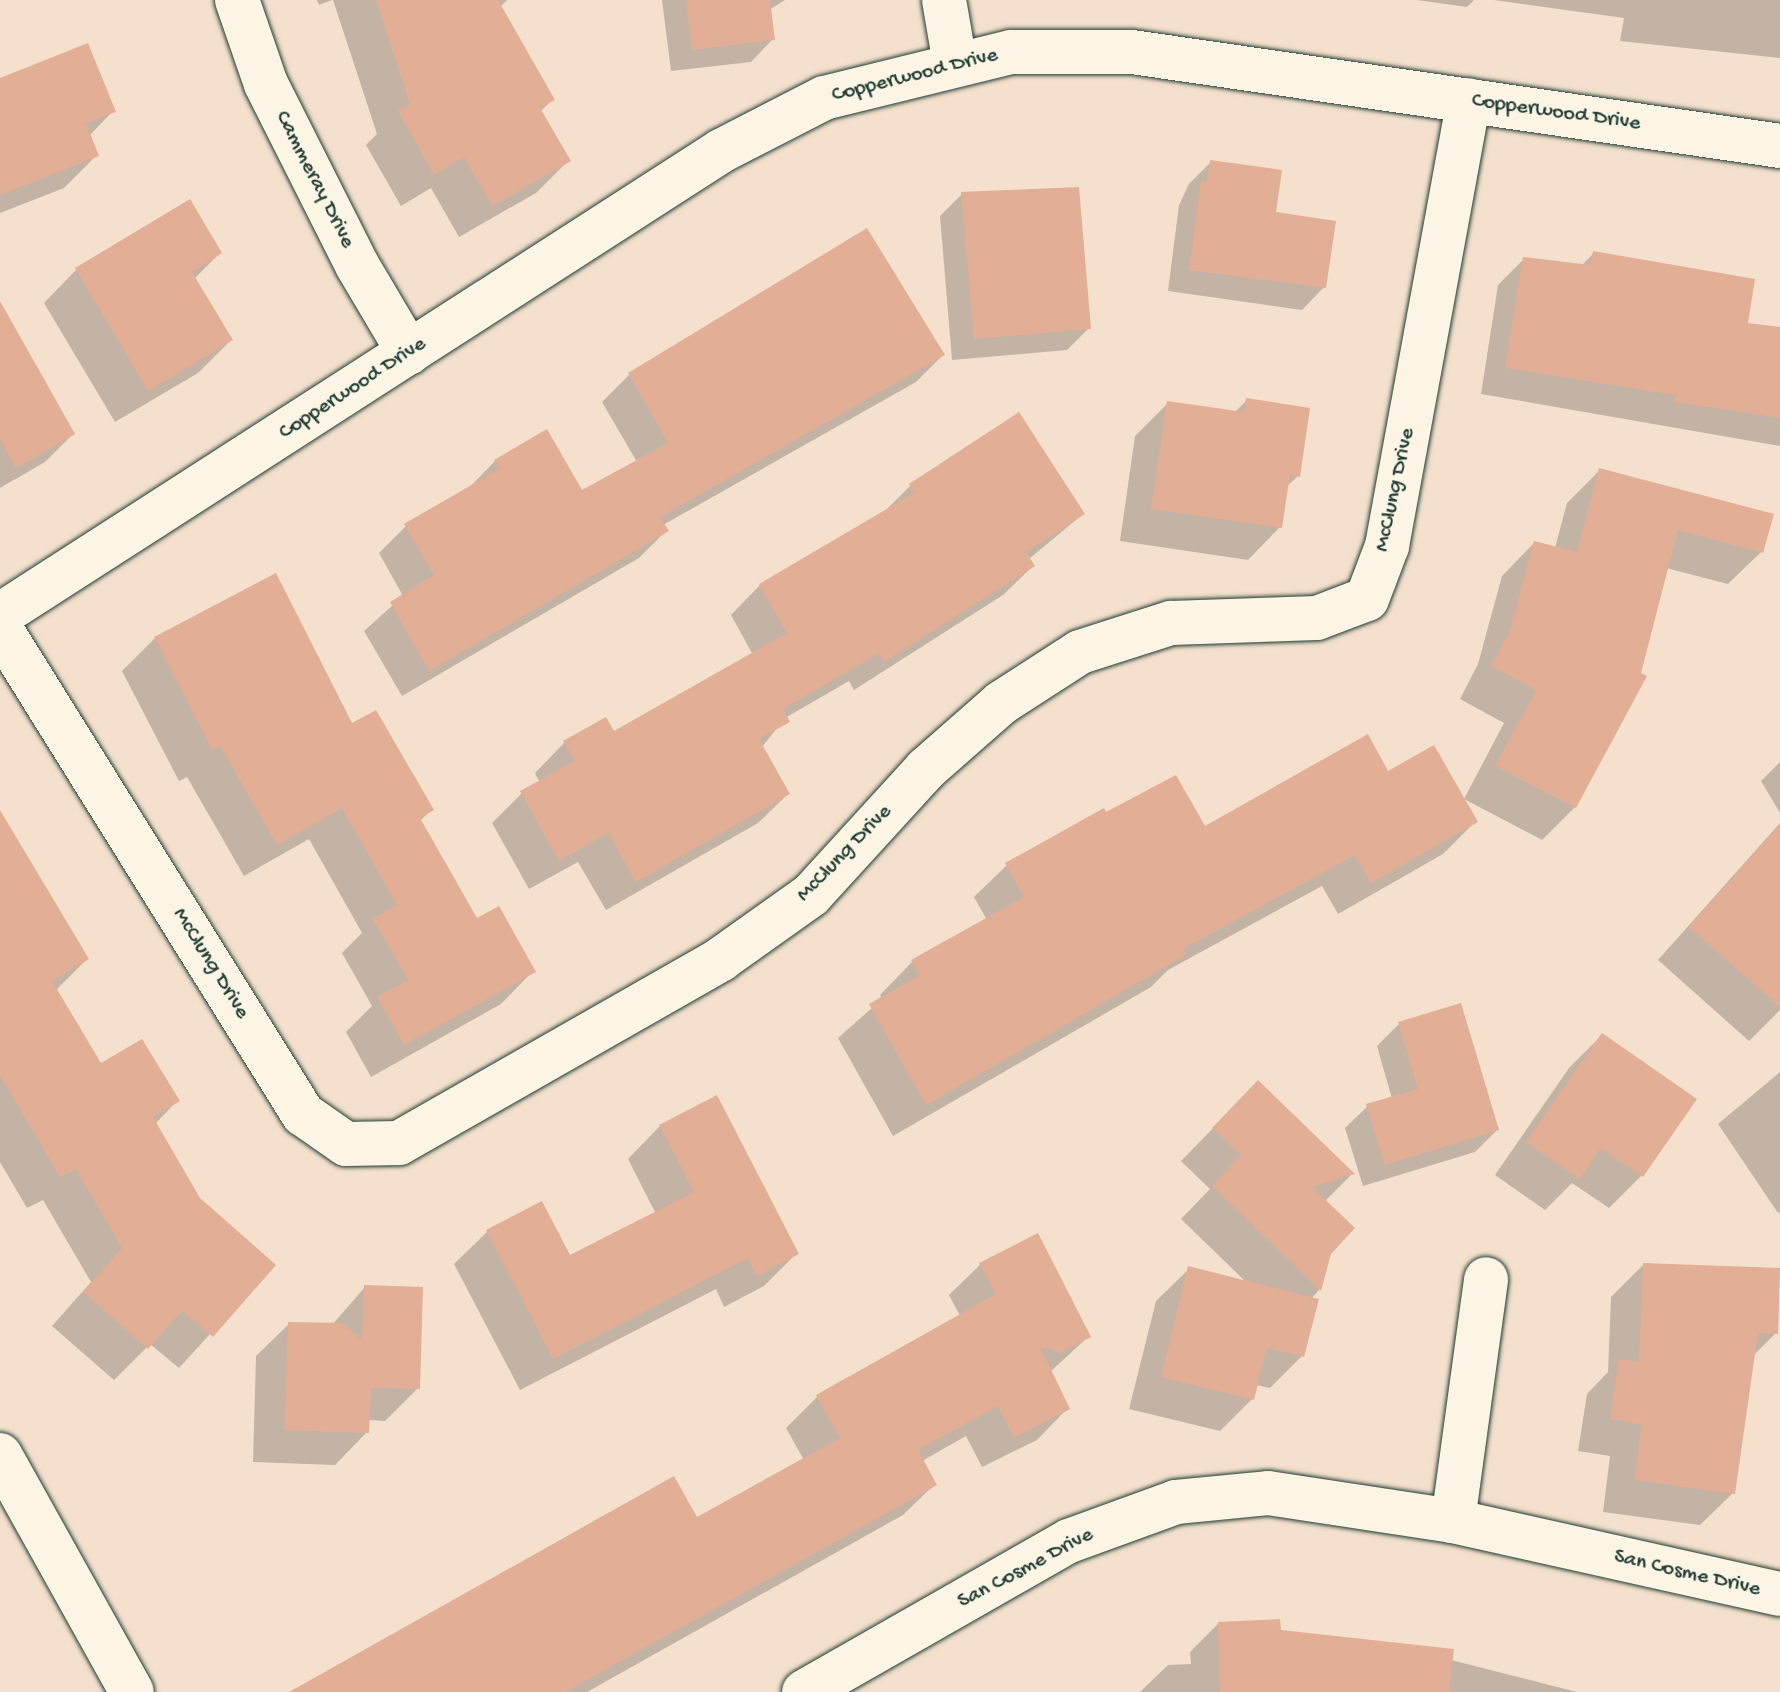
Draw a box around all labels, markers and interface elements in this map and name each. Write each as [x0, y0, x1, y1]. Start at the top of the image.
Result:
street label: Copperwood Drive [829, 43, 1001, 109]
street label: Copperwood Drive [1470, 88, 1642, 138]
street label: Cammeray Drive [268, 107, 360, 253]
street label: Copperwood Drive [274, 332, 432, 446]
street label: McClung Drive [1370, 426, 1422, 554]
street label: McClung Drive [792, 800, 898, 908]
street label: McClung Drive [165, 904, 255, 1024]
street label: San Cosme Drive [954, 1522, 1098, 1616]
street label: San Cosme Drive [1611, 1544, 1763, 1604]

